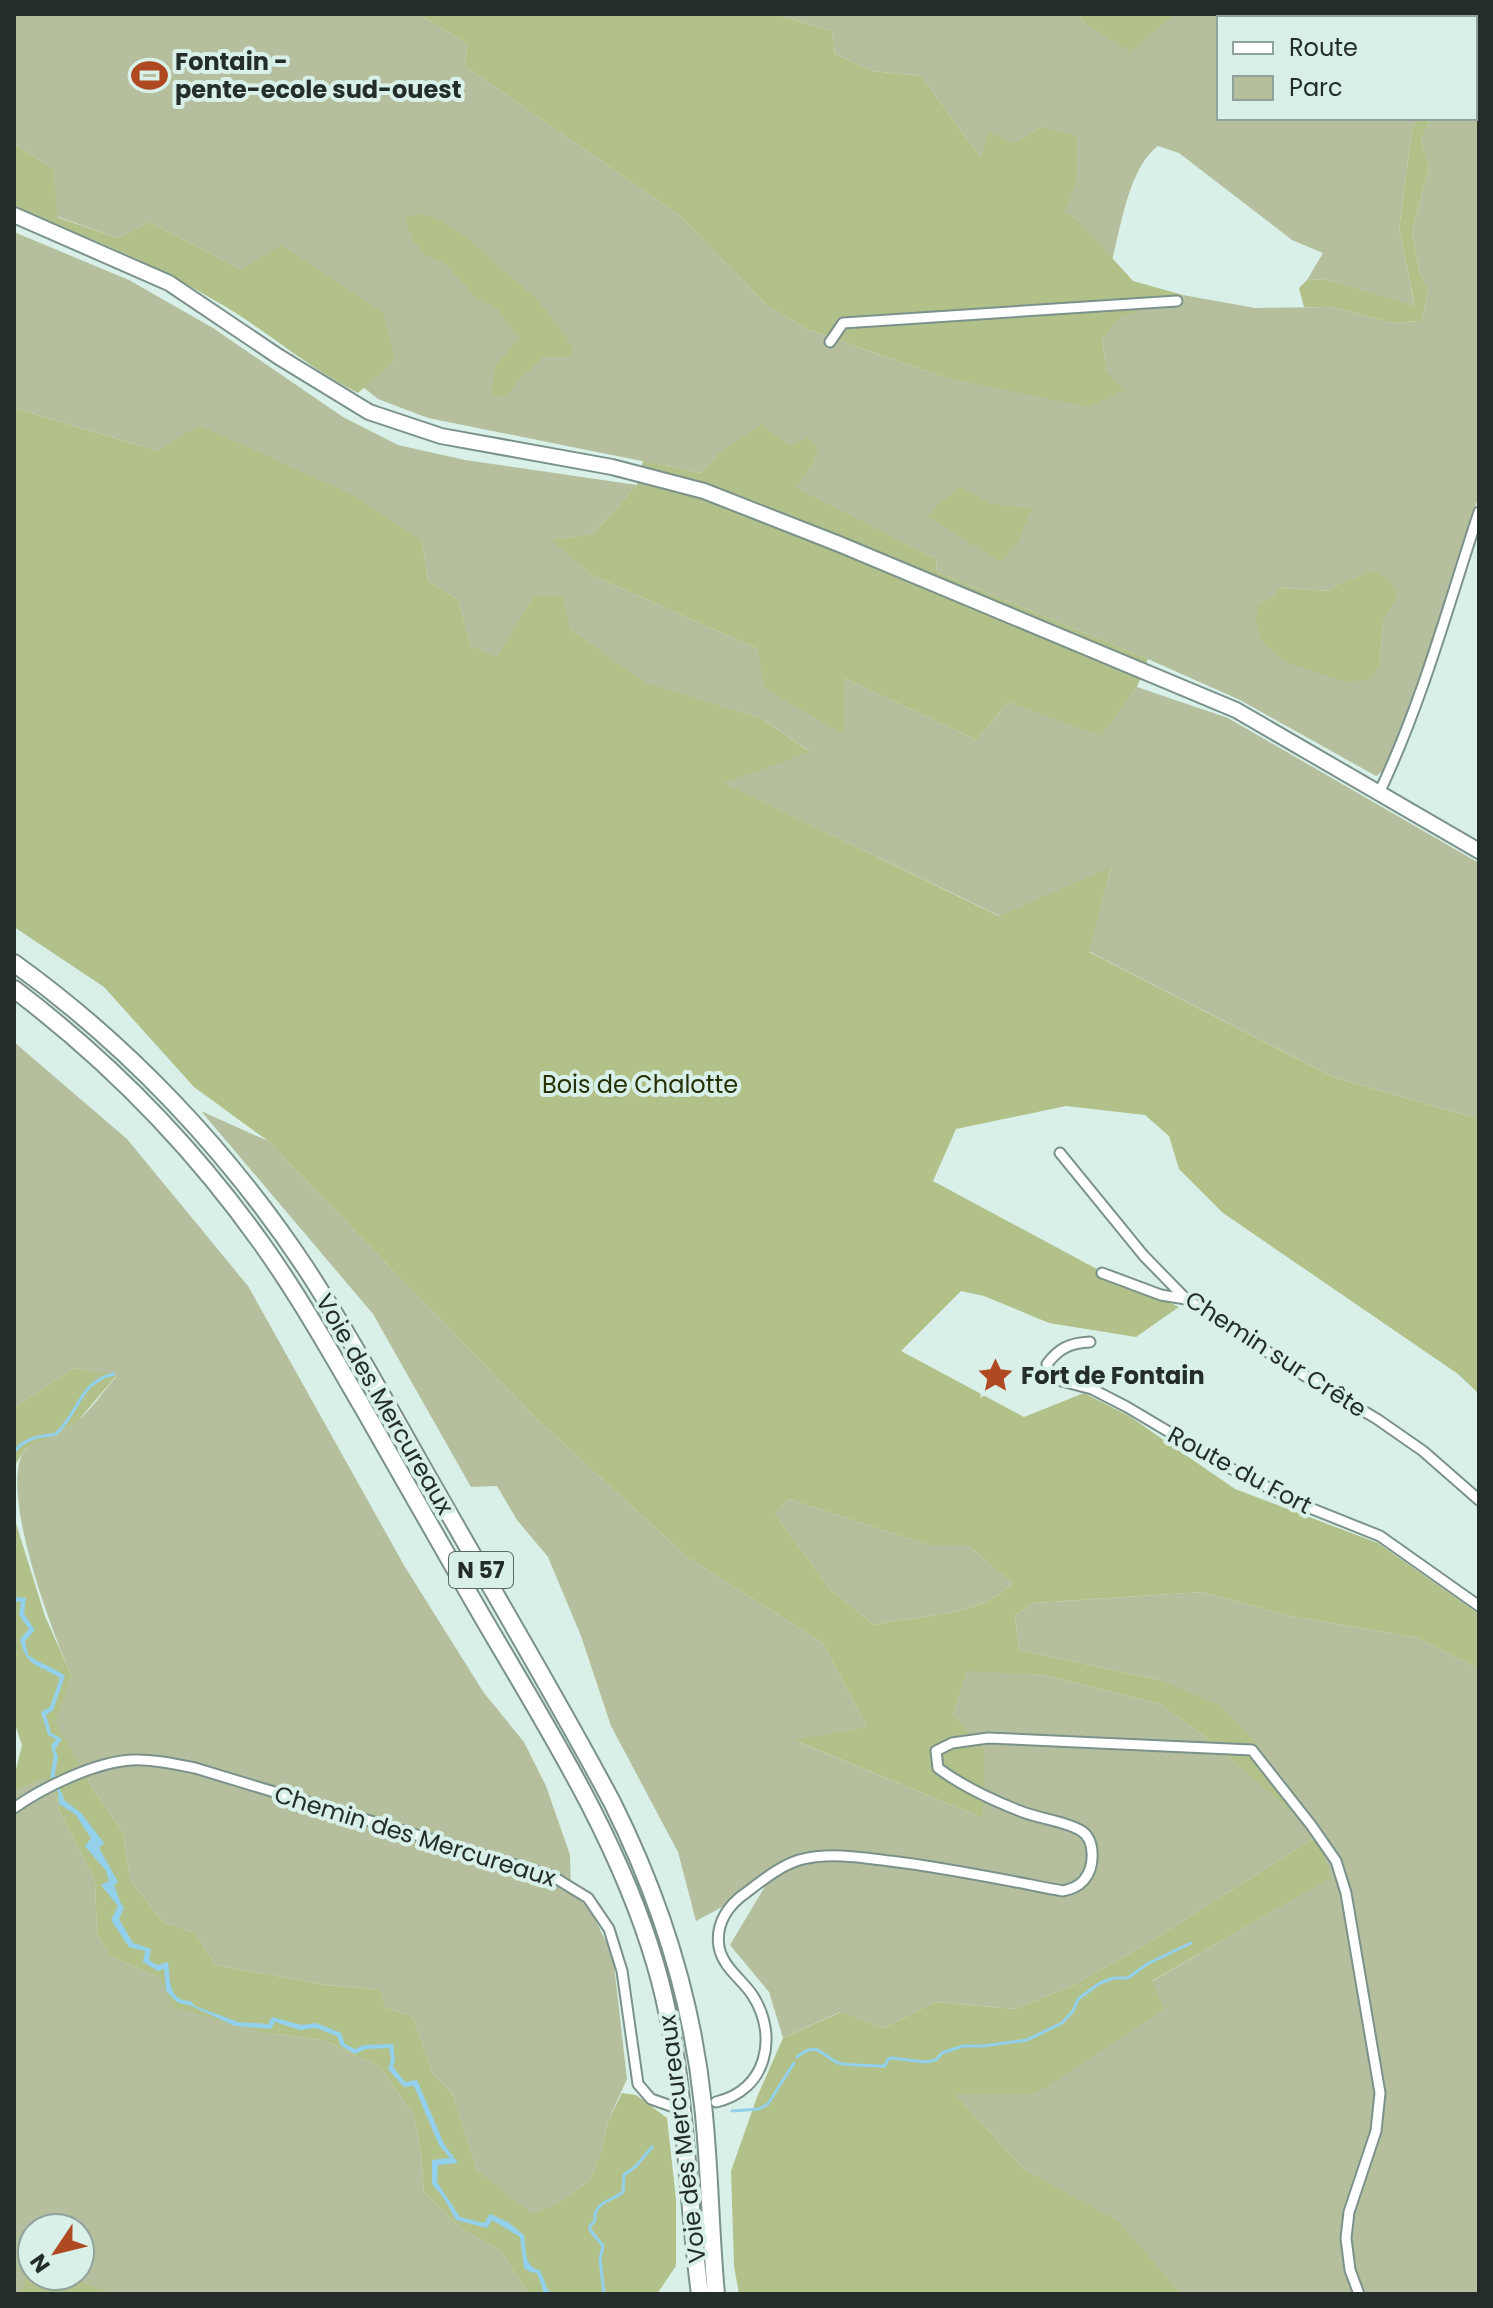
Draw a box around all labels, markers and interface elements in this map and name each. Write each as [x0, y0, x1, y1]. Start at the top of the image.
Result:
legend [1217, 16, 1477, 120]
text: Route [1289, 31, 1358, 64]
place label: Fontain - pente-ecole sud-ouest [175, 45, 461, 106]
sports icon: Fontain - pente-ecole sud-ouest [130, 56, 168, 94]
text: Parc [1289, 71, 1343, 104]
park label: Bois de Chalotte [542, 1068, 738, 1101]
street label: Chemin sur Crête [1179, 1283, 1373, 1425]
street label: Voie des Mercureaux [308, 1287, 462, 1521]
place icon: Fort de Fontain [976, 1356, 1014, 1394]
place label: Fort de Fontain [1021, 1359, 1205, 1392]
street label: Route du Fort [1162, 1418, 1318, 1522]
road number: N 57 [449, 1552, 513, 1588]
street label: Chemin des Mercureaux [270, 1777, 560, 1895]
street label: Voie des Mercureaux [650, 2012, 714, 2265]
north arrow [16, 2212, 96, 2292]
text: N [23, 2248, 57, 2279]

